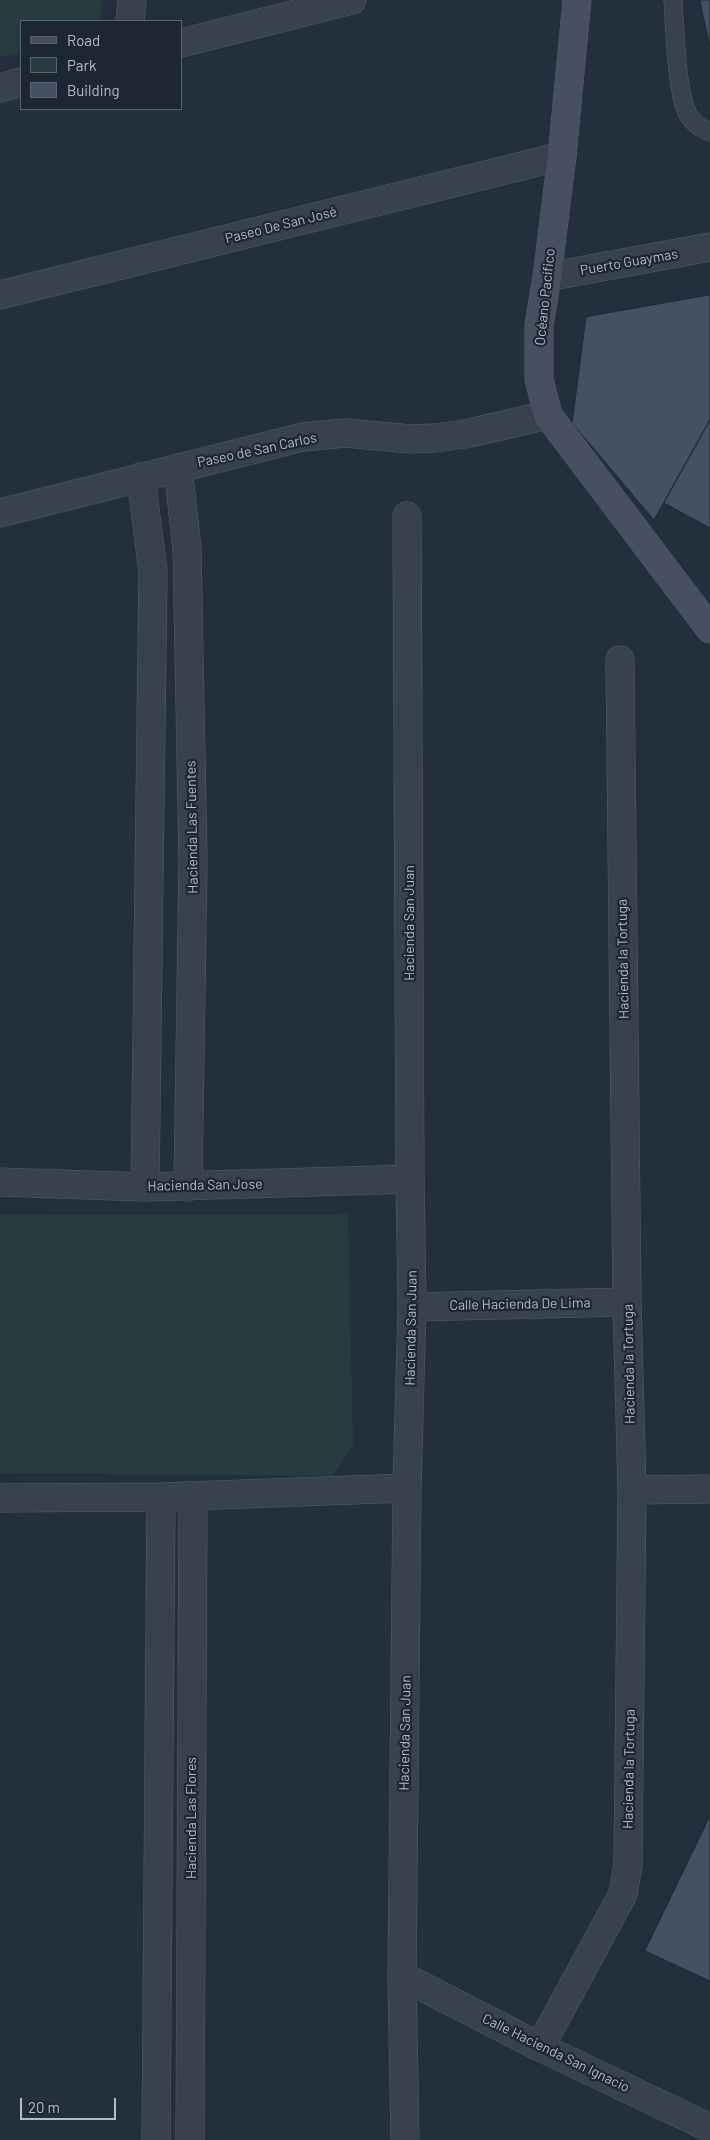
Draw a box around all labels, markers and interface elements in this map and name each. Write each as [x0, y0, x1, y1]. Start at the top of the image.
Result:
legend [20, 20, 182, 110]
text: Road [67, 31, 100, 49]
text: Park [67, 56, 96, 74]
text: Building [67, 81, 120, 99]
street label: Paseo De San José [223, 203, 339, 247]
street label: Puerto Guaymas [579, 245, 679, 279]
street label: Océano Pacífico [532, 248, 558, 346]
street label: Paseo de San Carlos [196, 429, 318, 471]
street label: Hacienda Las Fuentes [182, 760, 202, 894]
street label: Hacienda San Juan [401, 865, 417, 981]
street label: Hacienda la Tortuga [614, 899, 632, 1019]
street label: Hacienda San Jose [147, 1176, 263, 1194]
street label: Hacienda San Juan [402, 1270, 420, 1386]
street label: Calle Hacienda De Lima [449, 1294, 591, 1314]
street label: Hacienda la Tortuga [620, 1304, 638, 1424]
street label: Hacienda San Juan [396, 1675, 414, 1791]
street label: Hacienda la Tortuga [620, 1709, 638, 1829]
street label: Hacienda Las Flores [183, 1757, 199, 1879]
street label: Calle Hacienda San Ignacio [480, 2010, 632, 2096]
scale bar [22, 2088, 119, 2120]
text: 20 m [28, 2098, 60, 2116]

